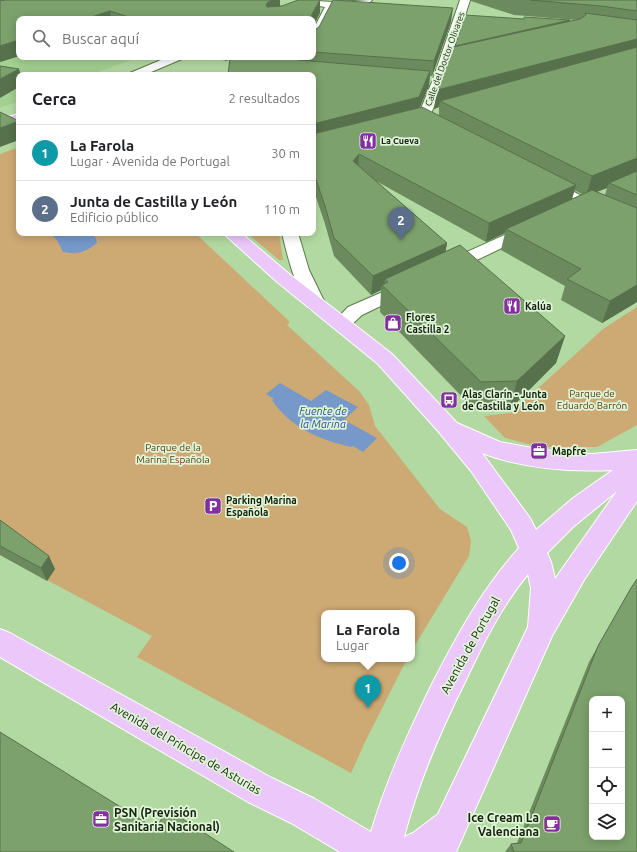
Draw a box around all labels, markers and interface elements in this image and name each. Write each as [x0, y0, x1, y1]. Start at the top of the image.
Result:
street label: Calle del Doctor Olivares [423, 10, 467, 107]
search box [16, 16, 316, 60]
icon: search [30, 27, 52, 49]
text: Buscar aquí [62, 30, 139, 47]
text: Cerca [32, 89, 77, 108]
text: 2 resultados [229, 91, 300, 105]
restaurant icon: La Cueva [358, 131, 378, 151]
place label: La Cueva [381, 136, 419, 146]
text: La Farola [70, 137, 134, 154]
text: 1 [41, 146, 49, 160]
text: 30 m [271, 146, 300, 160]
text: Lugar · Avenida de Portugal [70, 154, 230, 168]
text: Junta de Castilla y León [70, 193, 237, 210]
text: 2 [41, 202, 49, 216]
text: 110 m [264, 202, 300, 216]
pin: 2 [388, 207, 414, 240]
text: Edificio público [70, 210, 159, 224]
restaurant icon: Kalúa [502, 296, 522, 316]
place label: Kalúa [525, 300, 551, 312]
place label: Flores Castilla 2 [406, 312, 450, 335]
shop icon: Flores Castilla 2 [383, 313, 403, 333]
place label: Alas Clarín - Junta de Castilla y León [462, 388, 547, 412]
park label: Parque de Eduardo Barrón [557, 388, 627, 411]
bus stop icon: Alas Clarín - Junta de Castilla y León [439, 390, 459, 410]
water label: Fuente de la Marina [299, 405, 347, 430]
office icon: Mapfre [529, 441, 549, 461]
park label: Parque de la Marina Española [136, 442, 210, 465]
place label: Mapfre [552, 446, 586, 457]
place label: Parking Marina Española [226, 495, 297, 518]
parking icon: Parking Marina Española [203, 496, 223, 516]
your location [389, 553, 409, 573]
street label: Avenida de Portugal [438, 594, 502, 696]
popup [321, 610, 415, 662]
text: La Farola [336, 621, 400, 638]
text: Lugar [336, 638, 369, 652]
pin: 1 [355, 675, 381, 708]
map controls [589, 696, 625, 840]
button: + [589, 696, 625, 732]
street label: Avenida del Príncipe de Asturias [108, 699, 264, 797]
button: − [589, 732, 625, 768]
button: locate [589, 768, 625, 804]
button: layers [589, 804, 625, 840]
place label: PSN (Previsión Sanitaria Nacional) [114, 806, 220, 834]
office icon: PSN (Previsión Sanitaria Nacional) [91, 809, 111, 829]
place label: Ice Cream La Valenciana [468, 811, 539, 838]
cafe icon: Ice Cream La Valenciana [542, 814, 562, 834]

